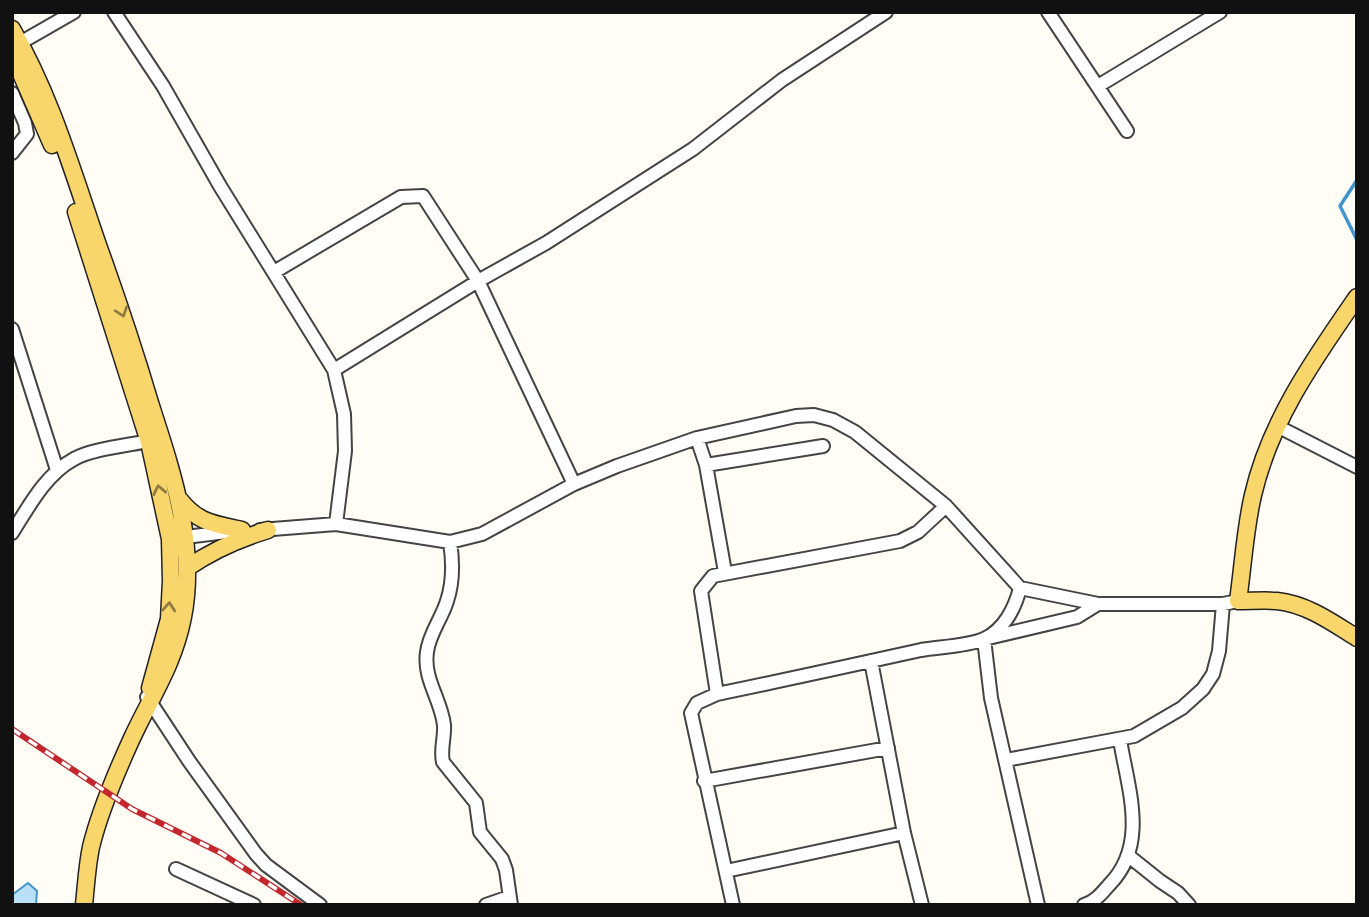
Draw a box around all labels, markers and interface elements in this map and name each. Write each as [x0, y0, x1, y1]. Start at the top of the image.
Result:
one-way arrow [114, 306, 128, 318]
one-way arrow [153, 484, 168, 496]
one-way arrow [161, 601, 176, 612]

